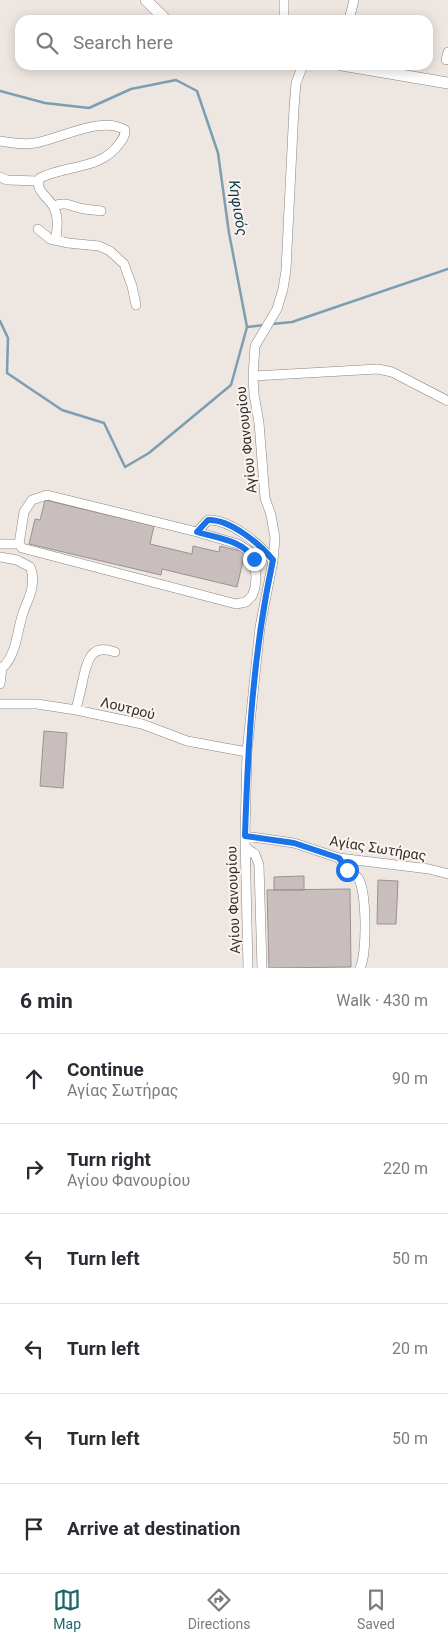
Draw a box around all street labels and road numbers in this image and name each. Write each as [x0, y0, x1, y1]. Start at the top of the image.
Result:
street label: Αγίου Φανουρίου [232, 386, 260, 494]
street label: Λουτρού [99, 694, 157, 722]
street label: Αγίας Σωτήρας [329, 832, 427, 864]
street label: Αγίου Φανουρίου [223, 846, 243, 954]

